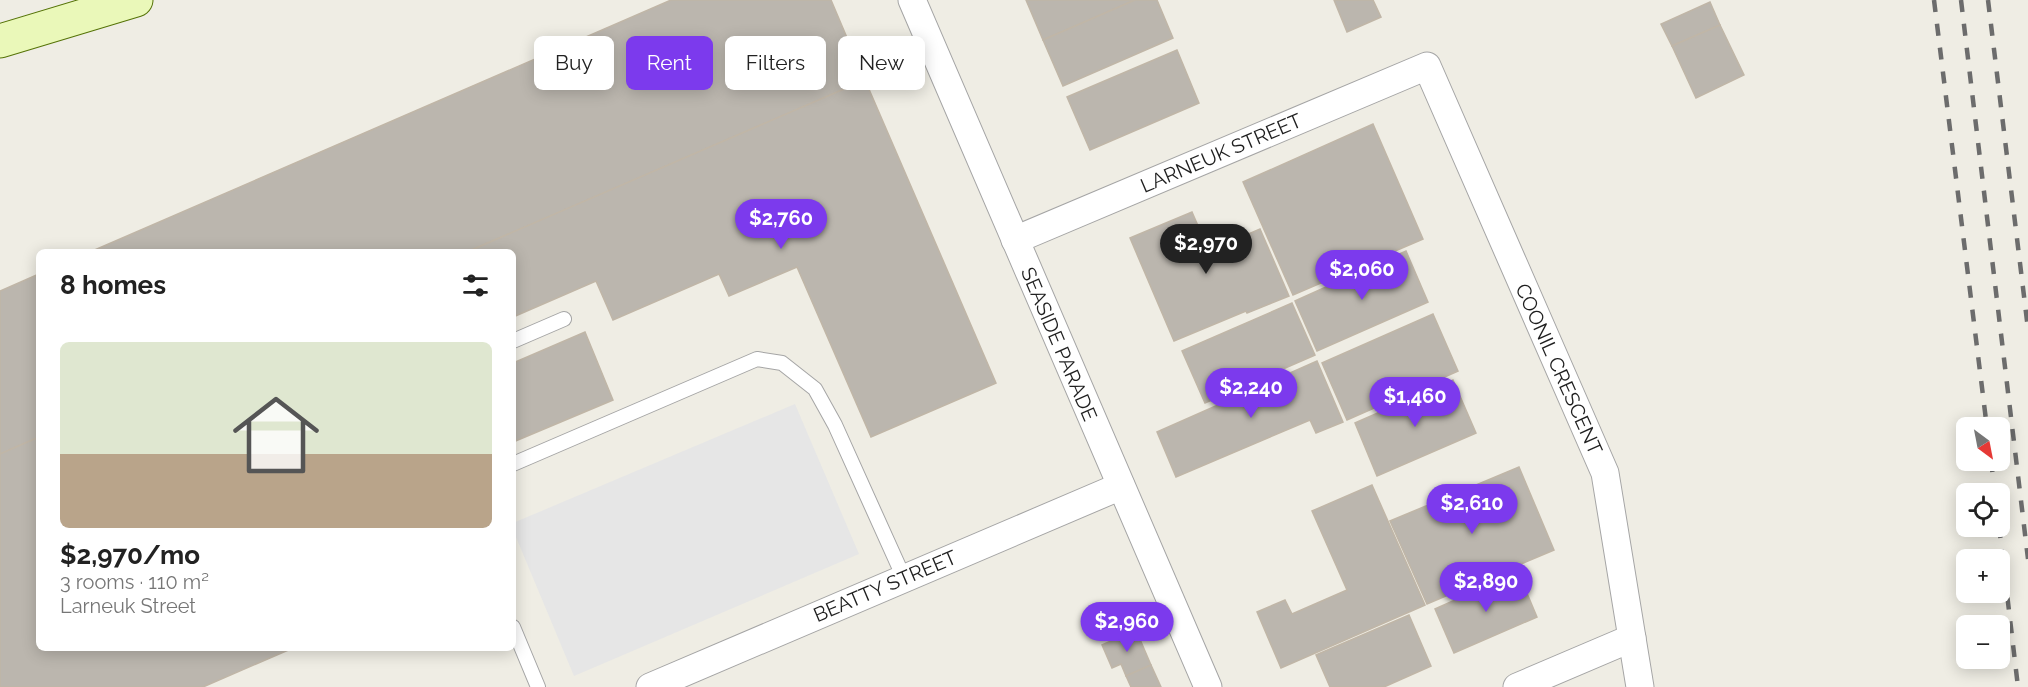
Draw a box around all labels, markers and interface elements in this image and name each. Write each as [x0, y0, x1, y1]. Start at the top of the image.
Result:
chip: Buy [534, 36, 614, 90]
chip: Rent [626, 36, 713, 90]
chip: Filters [725, 36, 826, 90]
chip: New [838, 36, 925, 90]
street label: LARNEUK STREET [1137, 108, 1305, 198]
pin: $2,760 [732, 199, 830, 250]
text: $2,760 [749, 206, 813, 230]
pin: $2,970 [1157, 224, 1255, 275]
text: $2,970 [1174, 231, 1238, 255]
pin: $2,060 [1313, 250, 1411, 301]
text: $2,060 [1329, 257, 1395, 281]
street label: SEASIDE PARADE [1016, 264, 1102, 424]
icon: filters [459, 269, 492, 302]
text: 8 homes [60, 270, 166, 300]
street label: COONIL CRESCENT [1510, 280, 1608, 458]
pin: $2,240 [1202, 368, 1300, 419]
text: $2,240 [1219, 375, 1283, 399]
pin: $1,460 [1366, 377, 1464, 428]
icon: home [222, 381, 330, 489]
text: $1,460 [1383, 384, 1447, 408]
north arrow [1956, 417, 2010, 471]
map controls [1956, 417, 2010, 669]
button: locate [1956, 483, 2010, 537]
pin: $2,610 [1423, 484, 1521, 535]
text: $2,610 [1441, 491, 1503, 515]
text: $2,970/mo [60, 540, 200, 570]
street label: BEATTY STREET [810, 545, 960, 627]
button: + [1956, 549, 2010, 603]
pin: $2,890 [1437, 562, 1535, 613]
text: $2,890 [1454, 569, 1518, 593]
text: 3 rooms · 110 m² [60, 570, 209, 594]
text: Larneuk Street [60, 594, 196, 618]
pin: $2,960 [1078, 602, 1176, 653]
text: $2,960 [1095, 609, 1159, 633]
button: − [1956, 615, 2010, 669]

